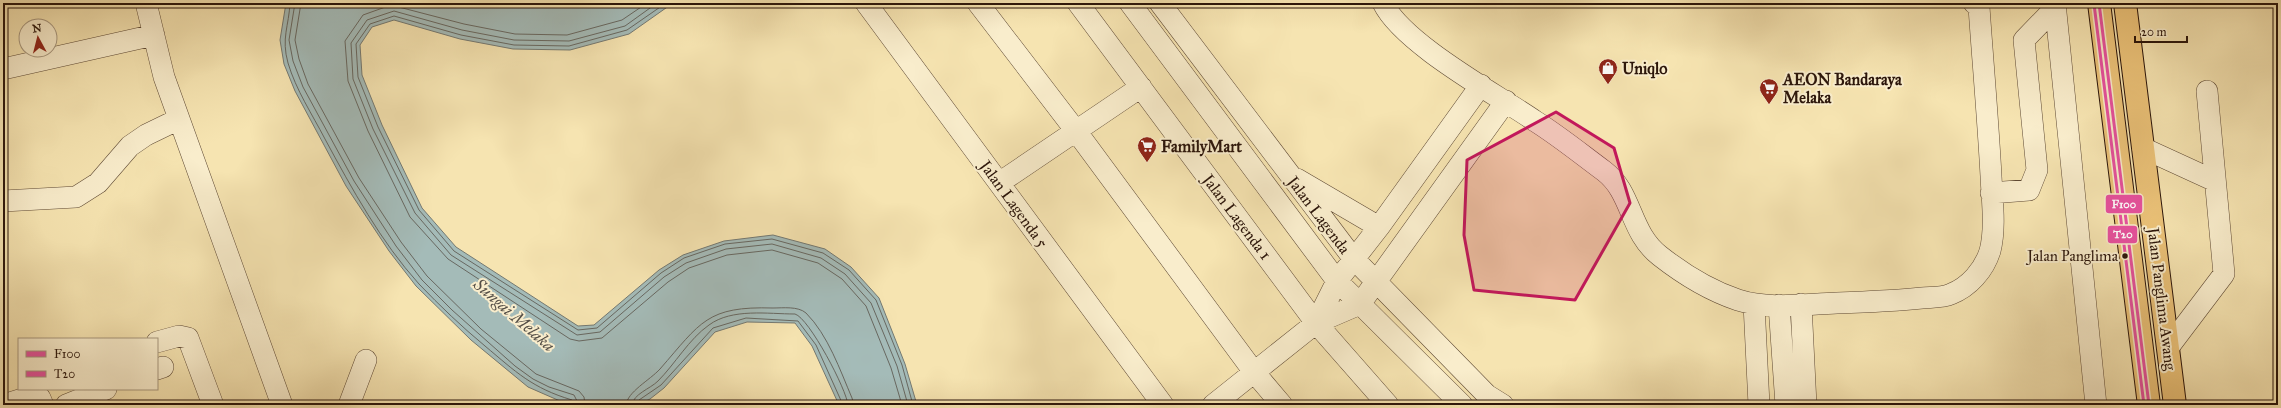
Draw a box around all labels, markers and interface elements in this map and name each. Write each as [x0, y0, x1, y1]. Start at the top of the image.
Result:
north arrow [18, 18, 58, 58]
scale bar [2135, 18, 2187, 44]
text: N [31, 21, 43, 36]
text: 20 m [2141, 25, 2167, 39]
shop icon: Uniqlo [1597, 57, 1619, 85]
place label: Uniqlo [1622, 59, 1667, 79]
place label: AEON Bandaraya Melaka [1782, 70, 1903, 107]
supermarket icon: AEON Bandaraya Melaka [1758, 77, 1780, 105]
supermarket icon: FamilyMart [1136, 135, 1158, 163]
place label: FamilyMart [1161, 137, 1242, 157]
street label: Jalan Lagenda 5 [974, 155, 1052, 252]
street label: Jalan Lagenda 1 [1197, 169, 1275, 264]
street label: Jalan Lagenda [1282, 171, 1354, 258]
line badge: F100 [2105, 194, 2143, 214]
text: F100 [2112, 198, 2137, 211]
line badge: T20 [2107, 225, 2138, 244]
street label: Jalan Panglima Awang [2143, 225, 2180, 372]
text: T20 [2112, 228, 2133, 241]
place label: Jalan Panglima [2025, 247, 2119, 266]
marker: Jalan Panglima [2120, 251, 2130, 261]
water label: Sungai Melaka [468, 273, 559, 356]
legend [18, 338, 158, 390]
text: F100 [54, 347, 81, 361]
text: T20 [54, 367, 75, 381]

